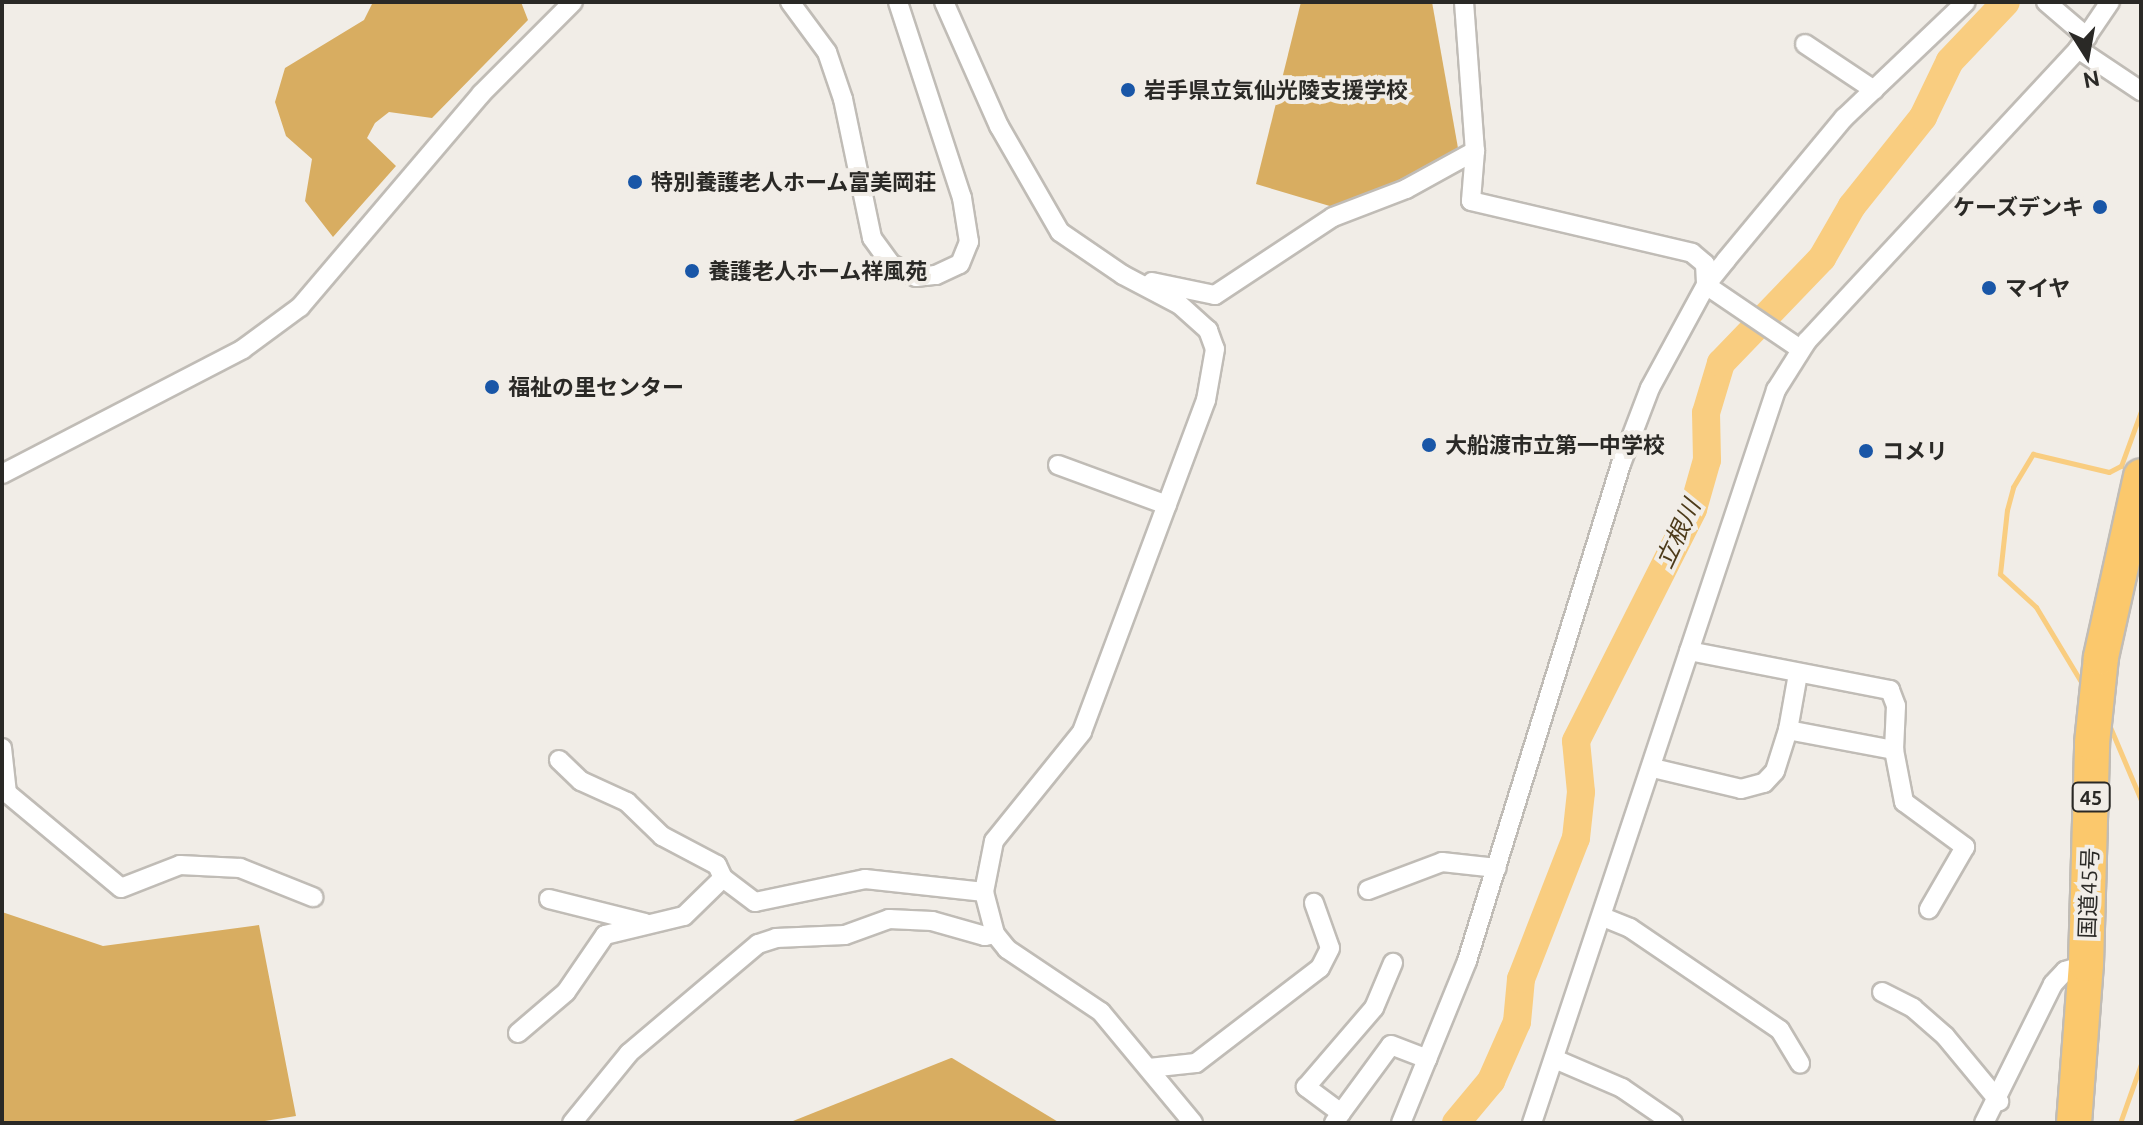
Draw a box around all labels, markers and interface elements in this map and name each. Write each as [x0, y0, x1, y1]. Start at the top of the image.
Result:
north arrow [2047, 16, 2127, 96]
text: N [2081, 66, 2102, 94]
place label: 岩手県立気仙光陵支援学校 [1144, 77, 1408, 103]
marker: 岩手県立気仙光陵支援学校 [1119, 81, 1137, 99]
place label: 特別養護老人ホーム富美岡荘 [651, 169, 937, 195]
marker: 特別養護老人ホーム富美岡荘 [626, 173, 644, 191]
place label: ケーズデンキ [1952, 194, 2084, 220]
marker: ケーズデンキ [2091, 198, 2109, 216]
place label: 養護老人ホーム祥風苑 [708, 258, 928, 284]
marker: 養護老人ホーム祥風苑 [683, 262, 701, 280]
place label: マイヤ [2005, 275, 2071, 301]
marker: マイヤ [1980, 279, 1998, 297]
place label: 福祉の里センター [508, 374, 684, 400]
marker: 福祉の里センター [483, 378, 501, 396]
place label: 大船渡市立第一中学校 [1445, 432, 1665, 458]
marker: 大船渡市立第一中学校 [1420, 436, 1438, 454]
place label: コメリ [1882, 438, 1948, 464]
marker: コメリ [1857, 442, 1875, 460]
water label: 立根川 [1650, 495, 1706, 573]
road number: 45 [2071, 781, 2111, 813]
street label: 国道45号 [2073, 847, 2103, 939]

